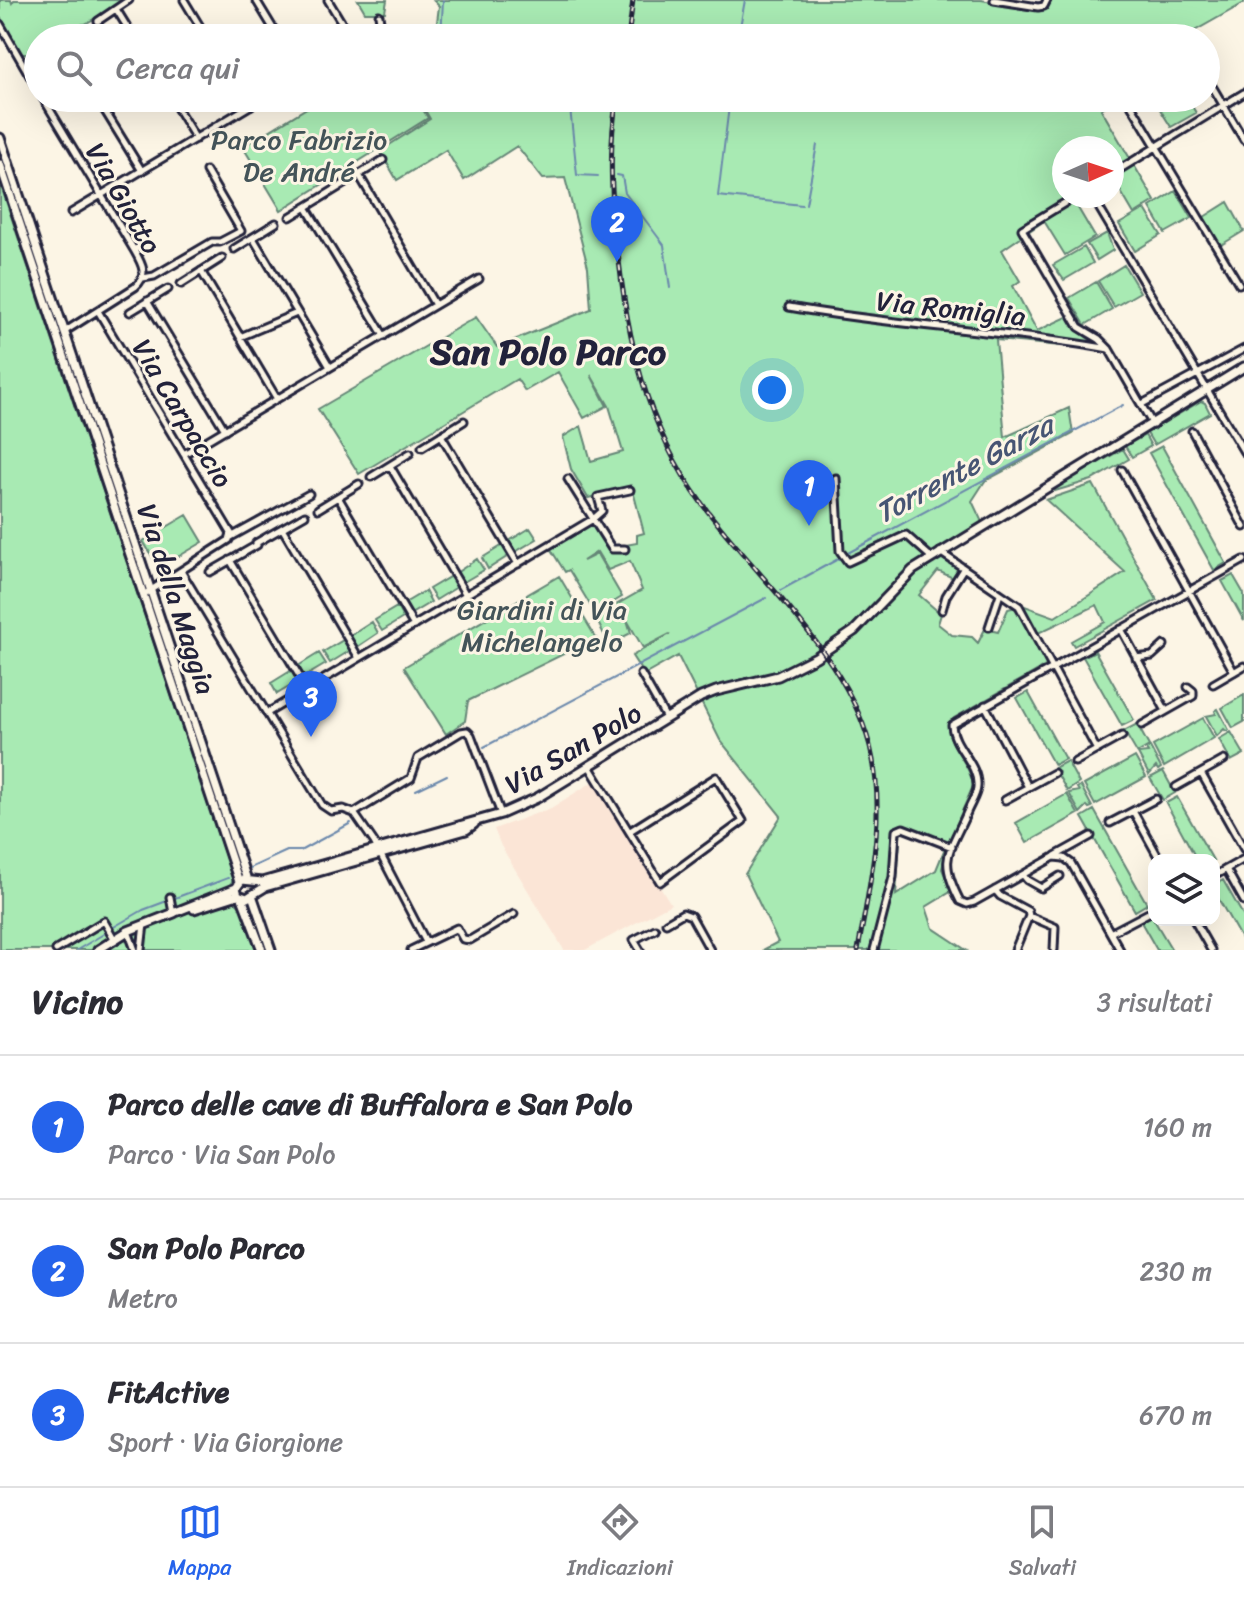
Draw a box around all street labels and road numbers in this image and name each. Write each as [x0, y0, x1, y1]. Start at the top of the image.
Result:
street label: Via Giotto [72, 133, 175, 264]
street label: Via Romiglia [874, 276, 1028, 341]
street label: Via Carpaccio [119, 329, 247, 498]
street label: Via della Maggia [123, 497, 230, 701]
street label: Via San Polo [495, 689, 651, 808]

